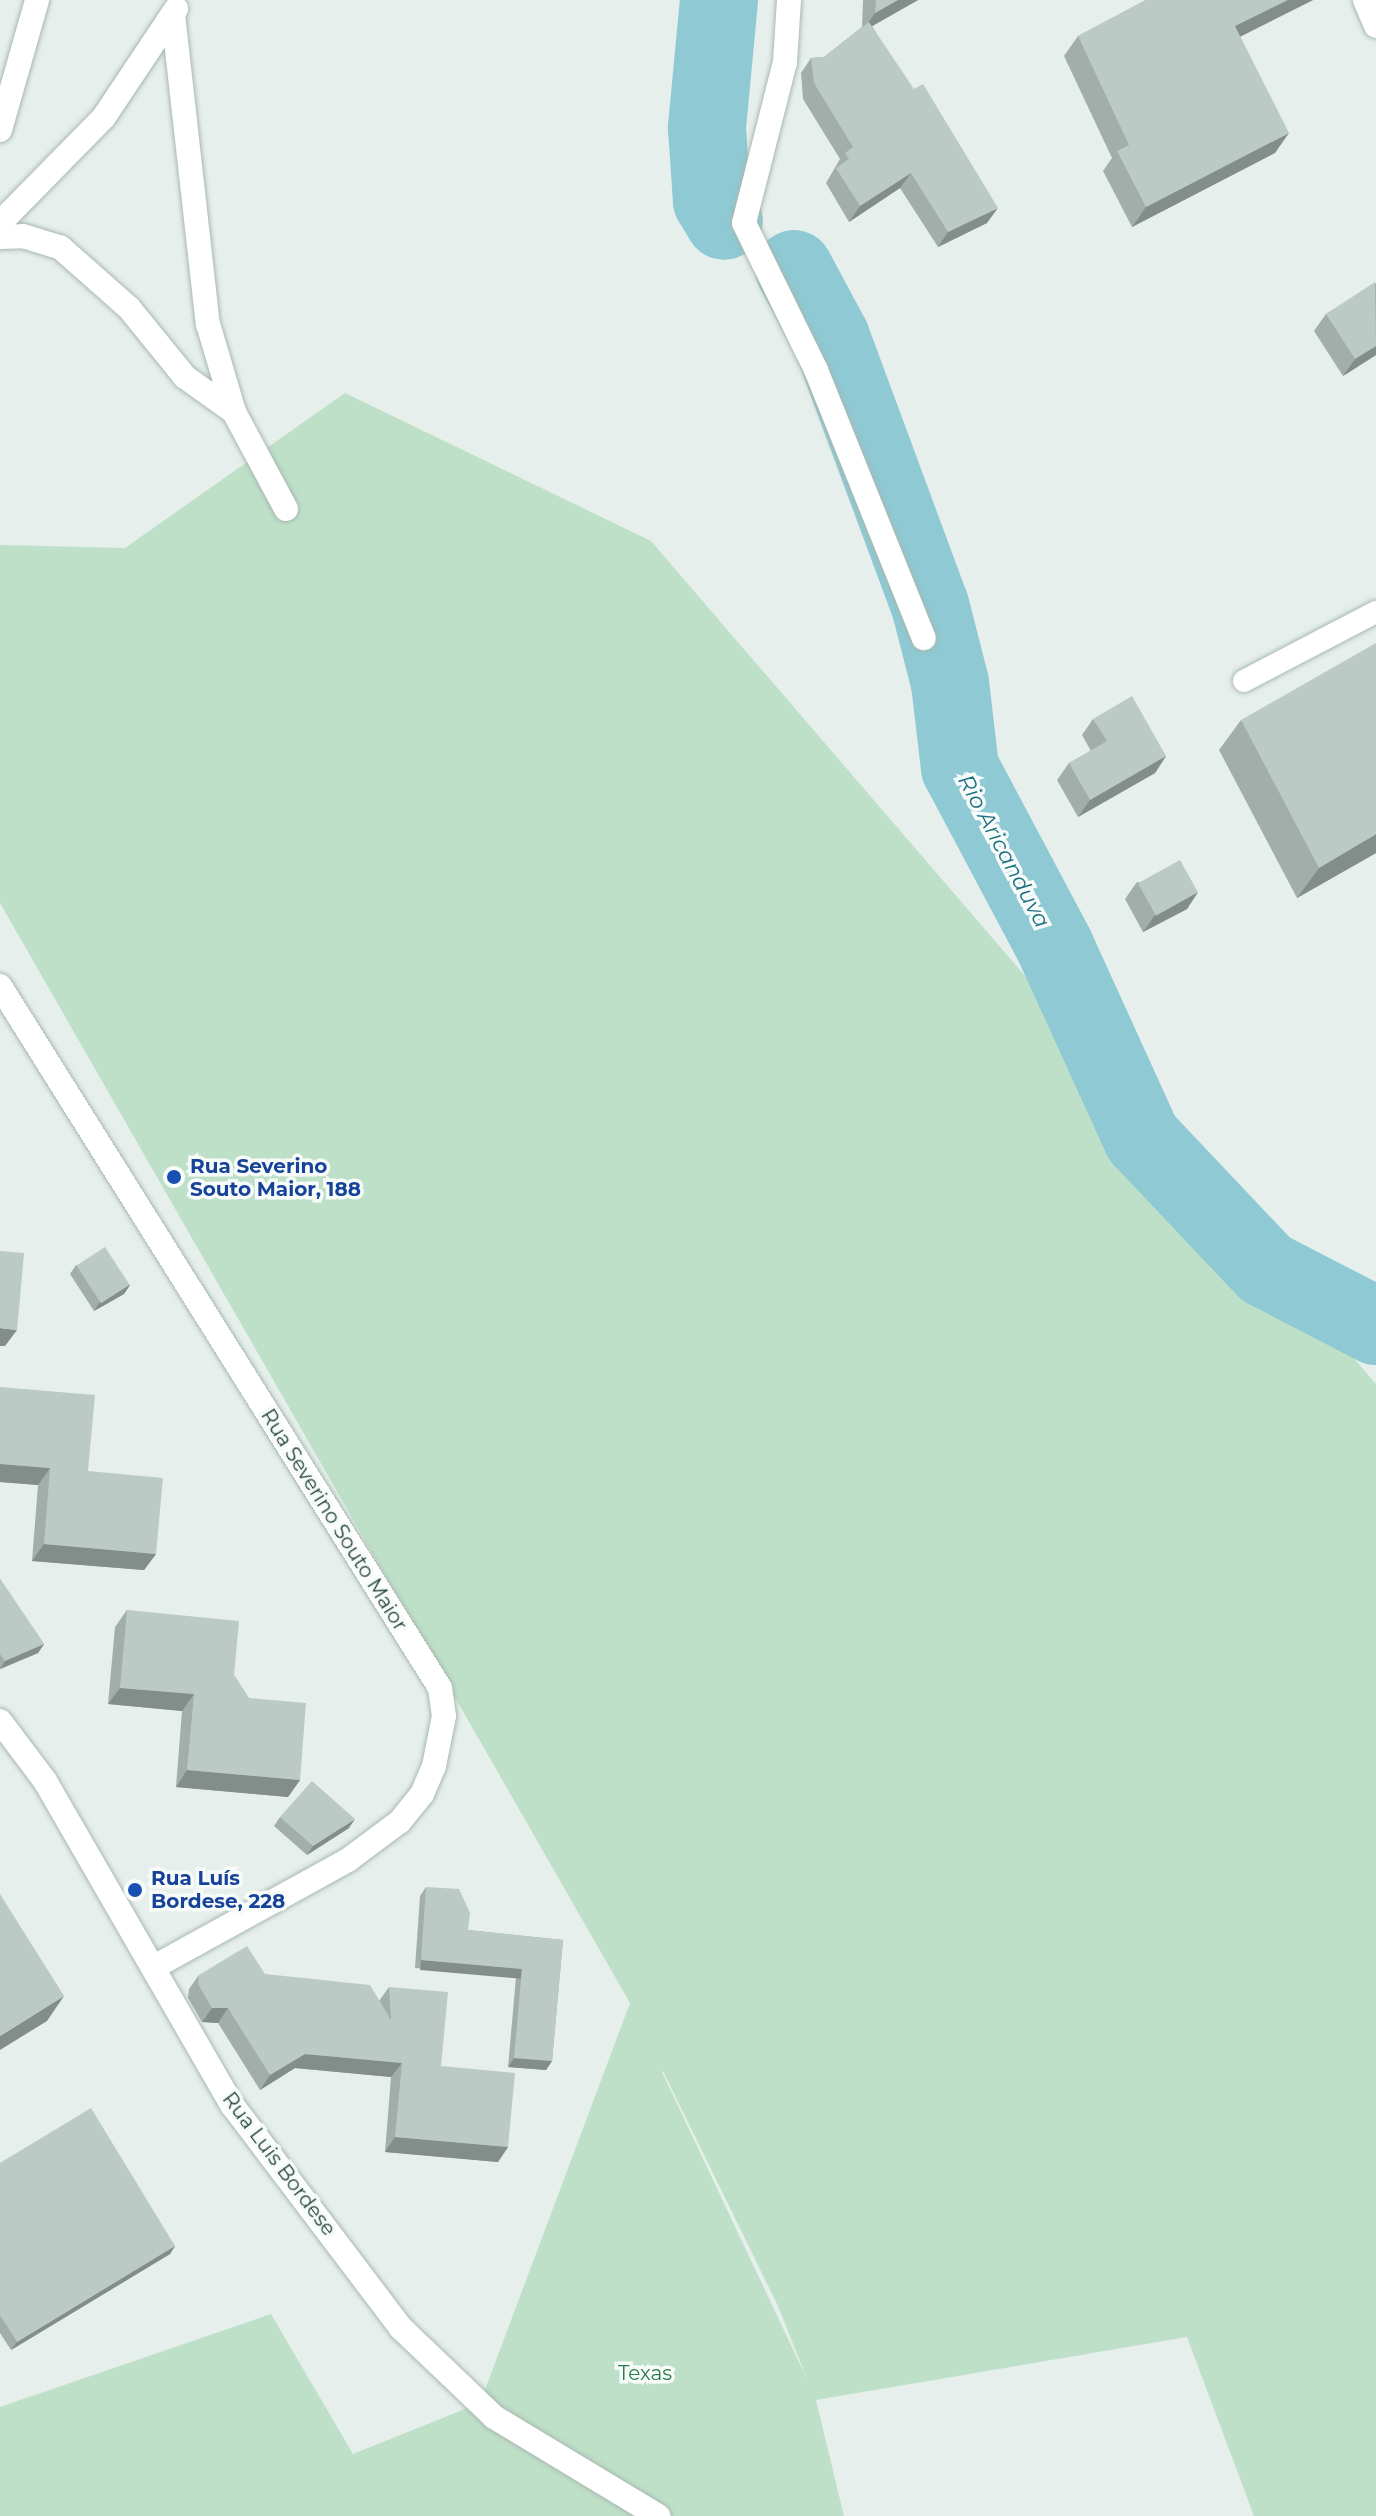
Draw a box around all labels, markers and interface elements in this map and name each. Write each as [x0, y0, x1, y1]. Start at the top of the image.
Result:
water label: Rio Aricanduva [952, 770, 1056, 932]
place label: Rua Severino Souto Maior, 188 [190, 1154, 361, 1201]
marker: Rua Severino Souto Maior, 188 [165, 1168, 183, 1186]
street label: Rua Severino Souto Maior [256, 1405, 412, 1635]
place label: Rua Luís Bordese, 228 [151, 1866, 285, 1913]
marker: Rua Luís Bordese, 228 [126, 1881, 144, 1899]
street label: Rua Luis Bordese [217, 2088, 341, 2240]
park label: Texas [618, 2361, 672, 2385]

